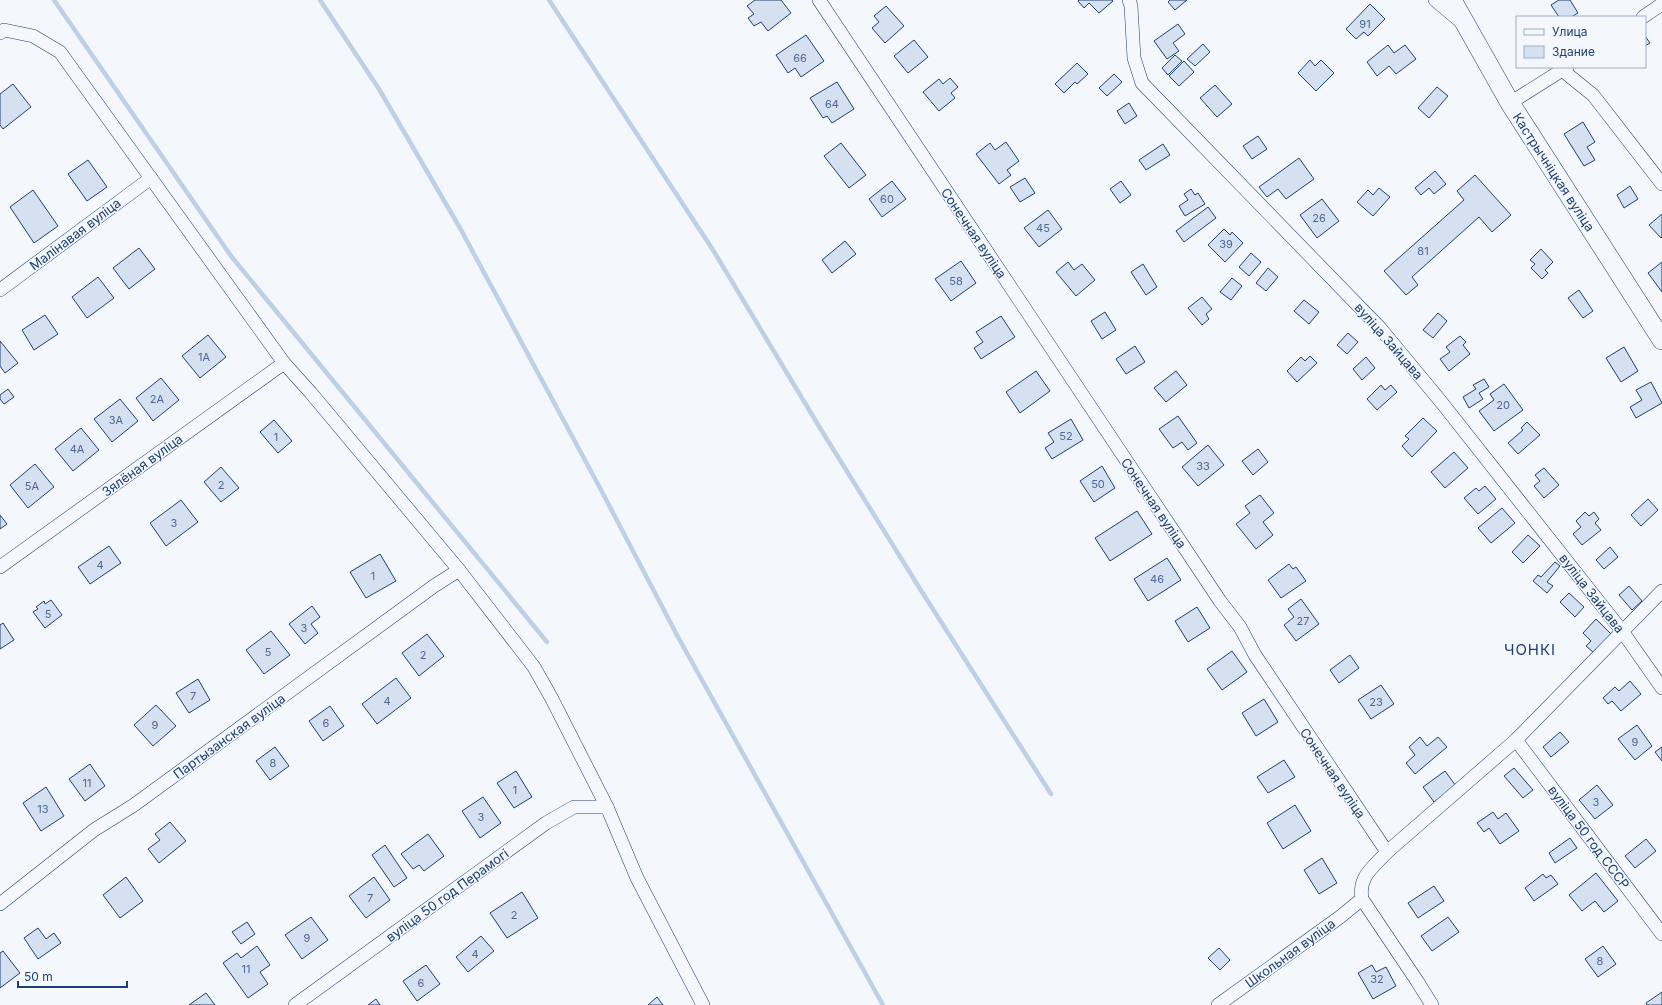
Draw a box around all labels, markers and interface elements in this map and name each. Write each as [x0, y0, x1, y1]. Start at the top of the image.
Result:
legend [1516, 16, 1646, 68]
house number: 91 [1359, 17, 1371, 31]
text: Улица [1552, 24, 1587, 39]
text: Здание [1552, 44, 1595, 59]
house number: 66 [793, 51, 807, 65]
house number: 64 [825, 97, 839, 111]
street label: Кастрычніцкая вуліца [1510, 110, 1598, 234]
street label: Сонечная вуліца [938, 185, 1010, 281]
house number: 60 [880, 192, 894, 206]
street label: Малінавая вуліца [26, 195, 124, 273]
house number: 26 [1312, 211, 1326, 225]
house number: 45 [1036, 221, 1050, 235]
house number: 39 [1219, 237, 1233, 251]
house number: 81 [1417, 244, 1429, 258]
house number: 58 [949, 274, 963, 288]
street label: вуліца Зайцава [1351, 299, 1427, 383]
house number: 1А [198, 350, 210, 364]
house number: 2А [150, 392, 165, 406]
house number: 20 [1496, 398, 1510, 412]
house number: 3А [109, 413, 124, 427]
house number: 52 [1059, 429, 1073, 443]
street label: Зялёная вуліца [99, 430, 185, 500]
house number: 1 [274, 430, 278, 444]
house number: 4А [70, 442, 85, 456]
street label: Сонечная вуліца [1118, 455, 1190, 551]
house number: 33 [1196, 459, 1210, 473]
house number: 50 [1091, 477, 1105, 491]
house number: 2 [218, 478, 224, 492]
house number: 5А [25, 479, 40, 493]
house number: 3 [171, 516, 178, 530]
street label: вуліца Зайцава [1556, 550, 1628, 636]
house number: 4 [96, 558, 104, 572]
house number: 1 [371, 569, 375, 583]
house number: 46 [1150, 572, 1164, 586]
house number: 5 [45, 607, 52, 621]
house number: 27 [1297, 614, 1309, 628]
house number: 3 [301, 621, 308, 635]
district label: ЧОНКІ [1504, 640, 1556, 659]
house number: 5 [265, 645, 272, 659]
house number: 2 [420, 648, 426, 662]
house number: 7 [190, 689, 196, 703]
street label: Партызанская вуліца [170, 690, 288, 782]
house number: 4 [383, 694, 391, 708]
house number: 23 [1369, 695, 1383, 709]
house number: 6 [323, 716, 330, 730]
house number: 9 [152, 718, 159, 732]
street label: Сонечная вуліца [1297, 725, 1369, 821]
house number: 9 [1632, 735, 1639, 749]
house number: 8 [270, 756, 277, 770]
house number: 11 [83, 776, 91, 790]
street label: вуліца 50 год СССР [1545, 782, 1633, 892]
house number: 1 [513, 783, 517, 797]
house number: 3 [1593, 795, 1600, 809]
house number: 13 [37, 802, 49, 816]
house number: 3 [478, 810, 485, 824]
street label: вуліца 50 год Перамогі [383, 845, 511, 945]
house number: 7 [367, 891, 373, 905]
house number: 2 [511, 908, 517, 922]
street label: Школьная вуліца [1242, 915, 1338, 991]
house number: 9 [304, 931, 311, 945]
house number: 4 [471, 947, 479, 961]
house number: 8 [1597, 954, 1604, 968]
house number: 11 [242, 962, 250, 976]
scale bar [18, 963, 127, 989]
text: 50 m [24, 969, 53, 984]
house number: 32 [1370, 972, 1384, 986]
house number: 6 [418, 976, 425, 990]

